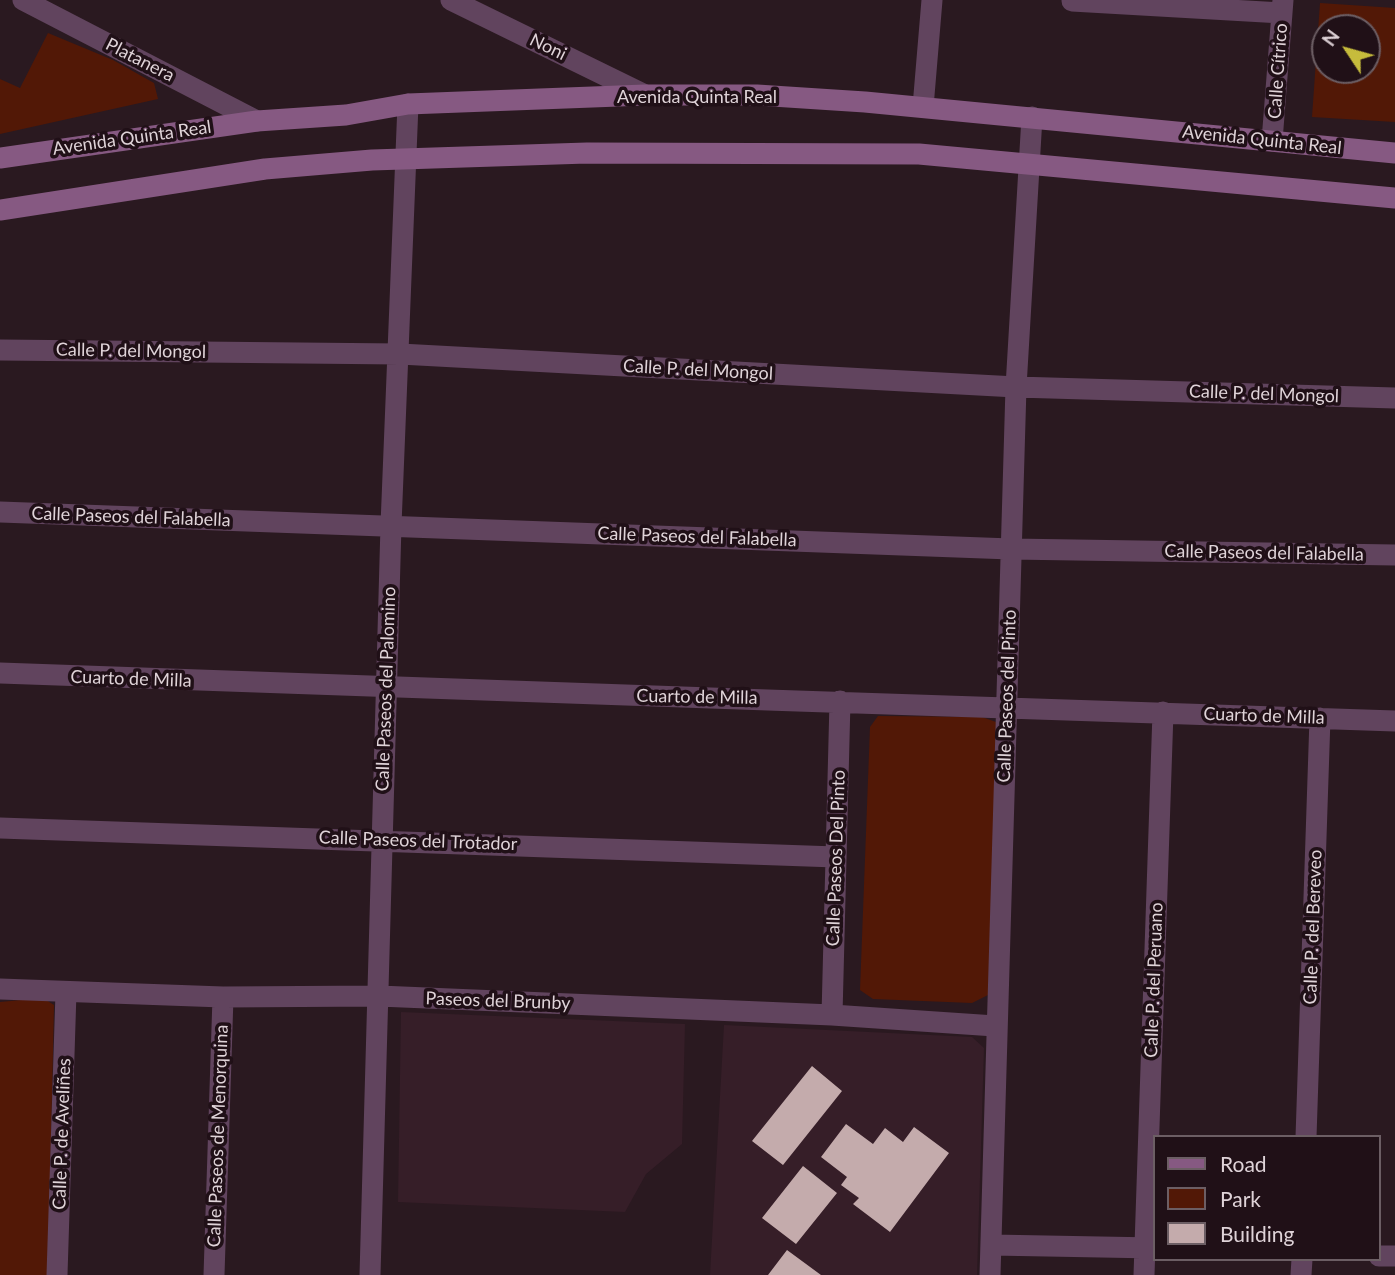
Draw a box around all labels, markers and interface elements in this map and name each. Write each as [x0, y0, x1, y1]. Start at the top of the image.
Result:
north arrow [1311, 14, 1381, 84]
street label: Calle Cítrico [1264, 22, 1292, 120]
text: N [1317, 25, 1344, 50]
street label: Noni [526, 29, 570, 65]
street label: Platanera [102, 34, 178, 86]
street label: Avenida Quinta Real [617, 86, 777, 108]
street label: Avenida Quinta Real [51, 116, 213, 160]
street label: Avenida Quinta Real [1181, 121, 1343, 159]
street label: Calle P. del Mongol [56, 339, 206, 363]
street label: Calle P. del Mongol [622, 355, 774, 385]
street label: Calle P. del Mongol [1189, 381, 1339, 407]
street label: Calle Paseos del Falabella [31, 503, 231, 531]
street label: Calle Paseos del Falabella [597, 523, 797, 551]
street label: Calle Paseos del Falabella [1164, 540, 1364, 566]
street label: Calle Paseos del Palomino [372, 586, 400, 792]
street label: Calle Paseos del Pinto [993, 609, 1021, 783]
street label: Cuarto de Milla [70, 666, 192, 692]
street label: Cuarto de Milla [636, 685, 758, 709]
street label: Cuarto de Milla [1203, 703, 1325, 729]
street label: Calle Paseos Del Pinto [822, 769, 850, 947]
street label: Calle Paseos del Trotador [318, 827, 518, 855]
street label: Calle P. del Bereveo [1299, 849, 1327, 1005]
street label: Calle P. del Peruano [1140, 902, 1168, 1058]
street label: Paseos del Brunby [425, 988, 571, 1014]
street label: Calle Paseos de Menorquina [203, 1024, 233, 1248]
street label: Calle P. de Aveliñes [49, 1058, 75, 1210]
legend [1154, 1135, 1381, 1261]
text: Road [1220, 1151, 1267, 1176]
text: Park [1220, 1186, 1261, 1211]
text: Building [1220, 1221, 1295, 1246]

